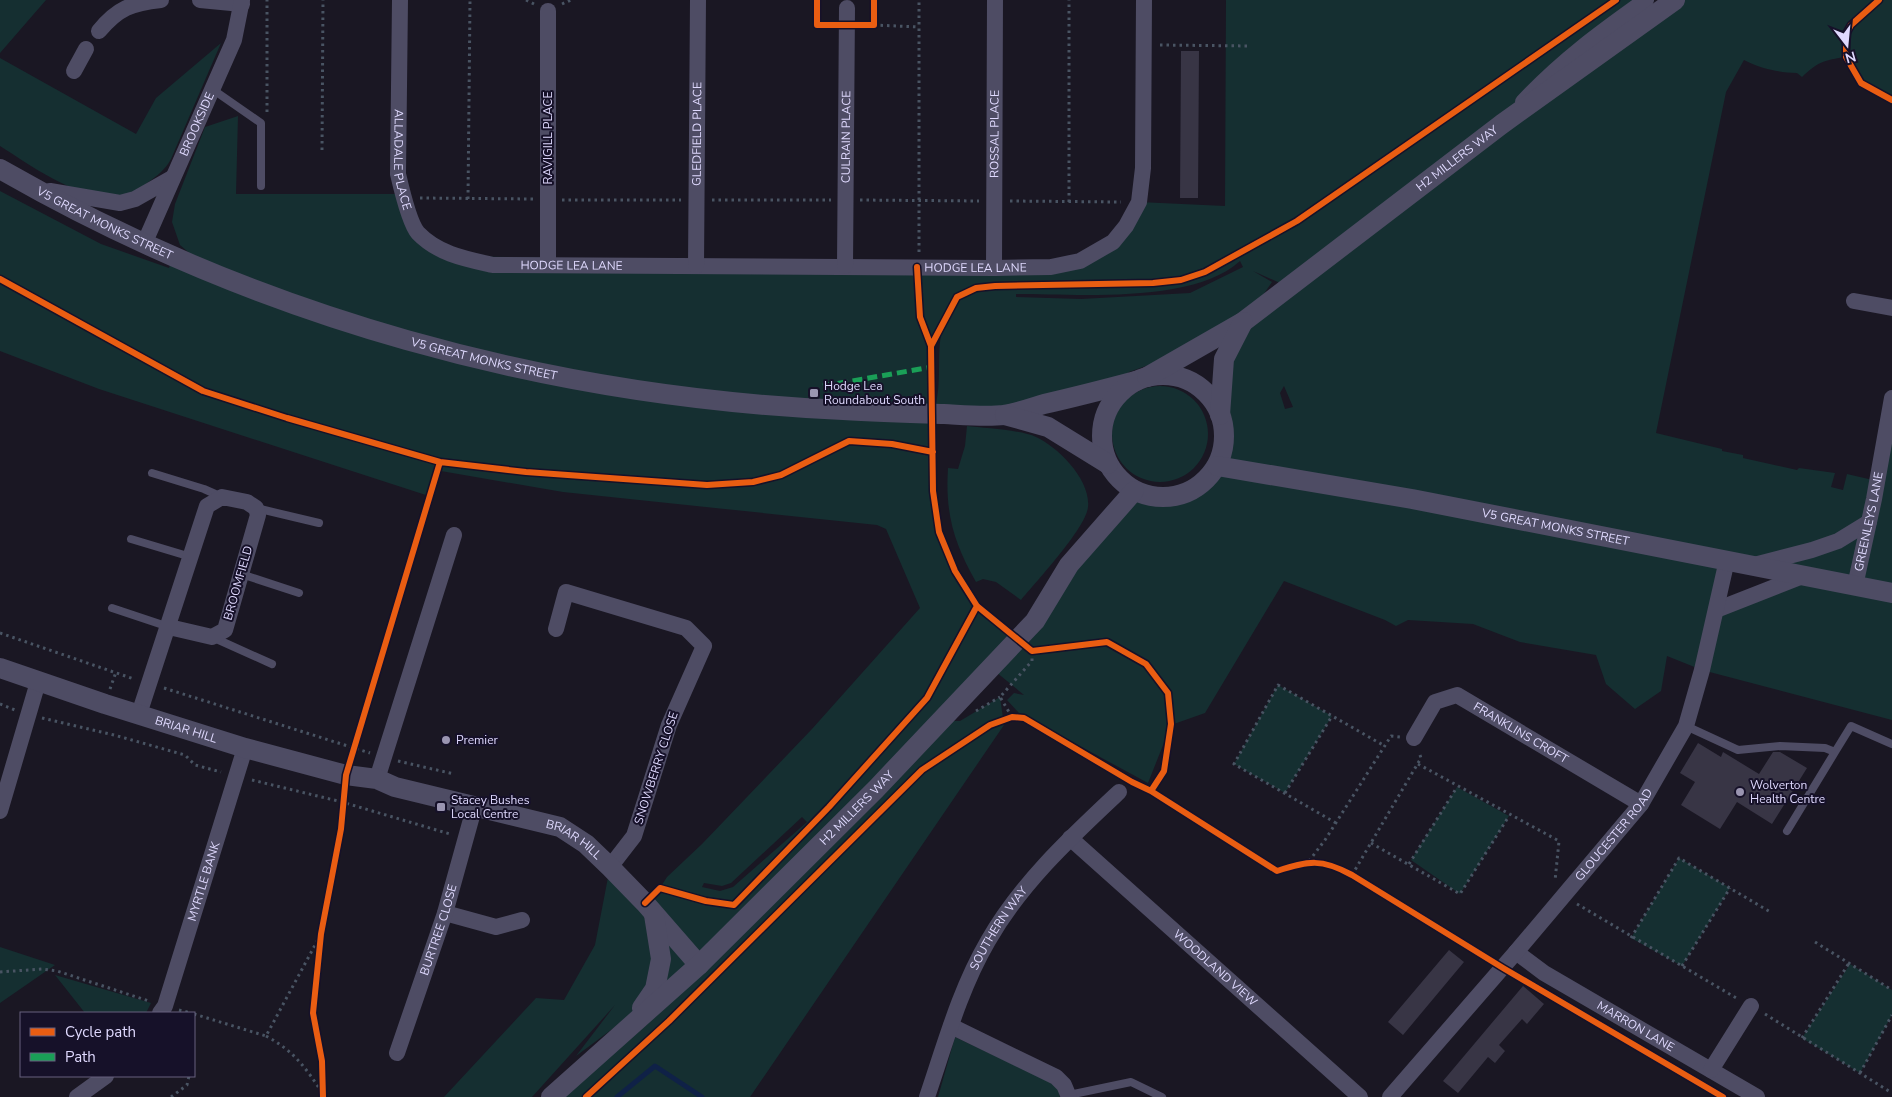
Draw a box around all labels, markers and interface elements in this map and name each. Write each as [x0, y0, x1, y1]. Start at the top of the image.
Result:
north arrow [1822, 20, 1872, 70]
text: N [1843, 46, 1858, 68]
street label: GLEDFIELD PLACE [689, 82, 705, 186]
street label: BROOKSIDE [176, 90, 218, 159]
street label: ROSSAL PLACE [986, 90, 1003, 178]
street label: CULRAIN PLACE [838, 91, 854, 183]
street label: RAVIGILL PLACE [540, 92, 556, 184]
street label: ALLADALE PLACE [390, 109, 415, 212]
street label: H2 MILLERS WAY [1413, 121, 1502, 195]
street label: V5 GREAT MONKS STREET [33, 183, 176, 264]
street label: HODGE LEA LANE [520, 257, 623, 274]
street label: HODGE LEA LANE [924, 259, 1027, 276]
street label: V5 GREAT MONKS STREET [408, 333, 559, 384]
place label: Hodge Lea Roundabout South [824, 378, 925, 408]
marker: Hodge Lea Roundabout South [808, 387, 820, 399]
street label: GREENLEYS LANE [1850, 470, 1887, 573]
street label: V5 GREAT MONKS STREET [1479, 505, 1631, 550]
street label: BROOMFIELD [220, 544, 256, 622]
street label: FRANKLINS CROFT [1470, 699, 1572, 768]
street label: SNOWBERRY CLOSE [630, 710, 682, 826]
street label: BRIAR HILL [153, 712, 220, 747]
place label: Premier [456, 732, 499, 748]
marker: Premier [440, 734, 452, 746]
street label: H2 MILLERS WAY [816, 766, 898, 849]
place label: Wolverton Health Centre [1750, 777, 1825, 807]
street label: GLOUCESTER ROAD [1571, 785, 1656, 884]
marker: Wolverton Health Centre [1734, 786, 1746, 798]
place label: Stacey Bushes Local Centre [451, 792, 530, 822]
marker: Stacey Bushes Local Centre [435, 801, 447, 813]
street label: BRIAR HILL [544, 816, 606, 863]
street label: MYRTLE BANK [184, 839, 224, 923]
street label: SOUTHERN WAY [966, 882, 1031, 973]
street label: BURTREE CLOSE [416, 883, 461, 977]
street label: WOODLAND VIEW [1170, 926, 1261, 1010]
street label: MARRON LANE [1594, 997, 1677, 1055]
legend [20, 1012, 195, 1077]
text: Cycle path [65, 1022, 136, 1042]
text: Path [65, 1047, 96, 1067]

